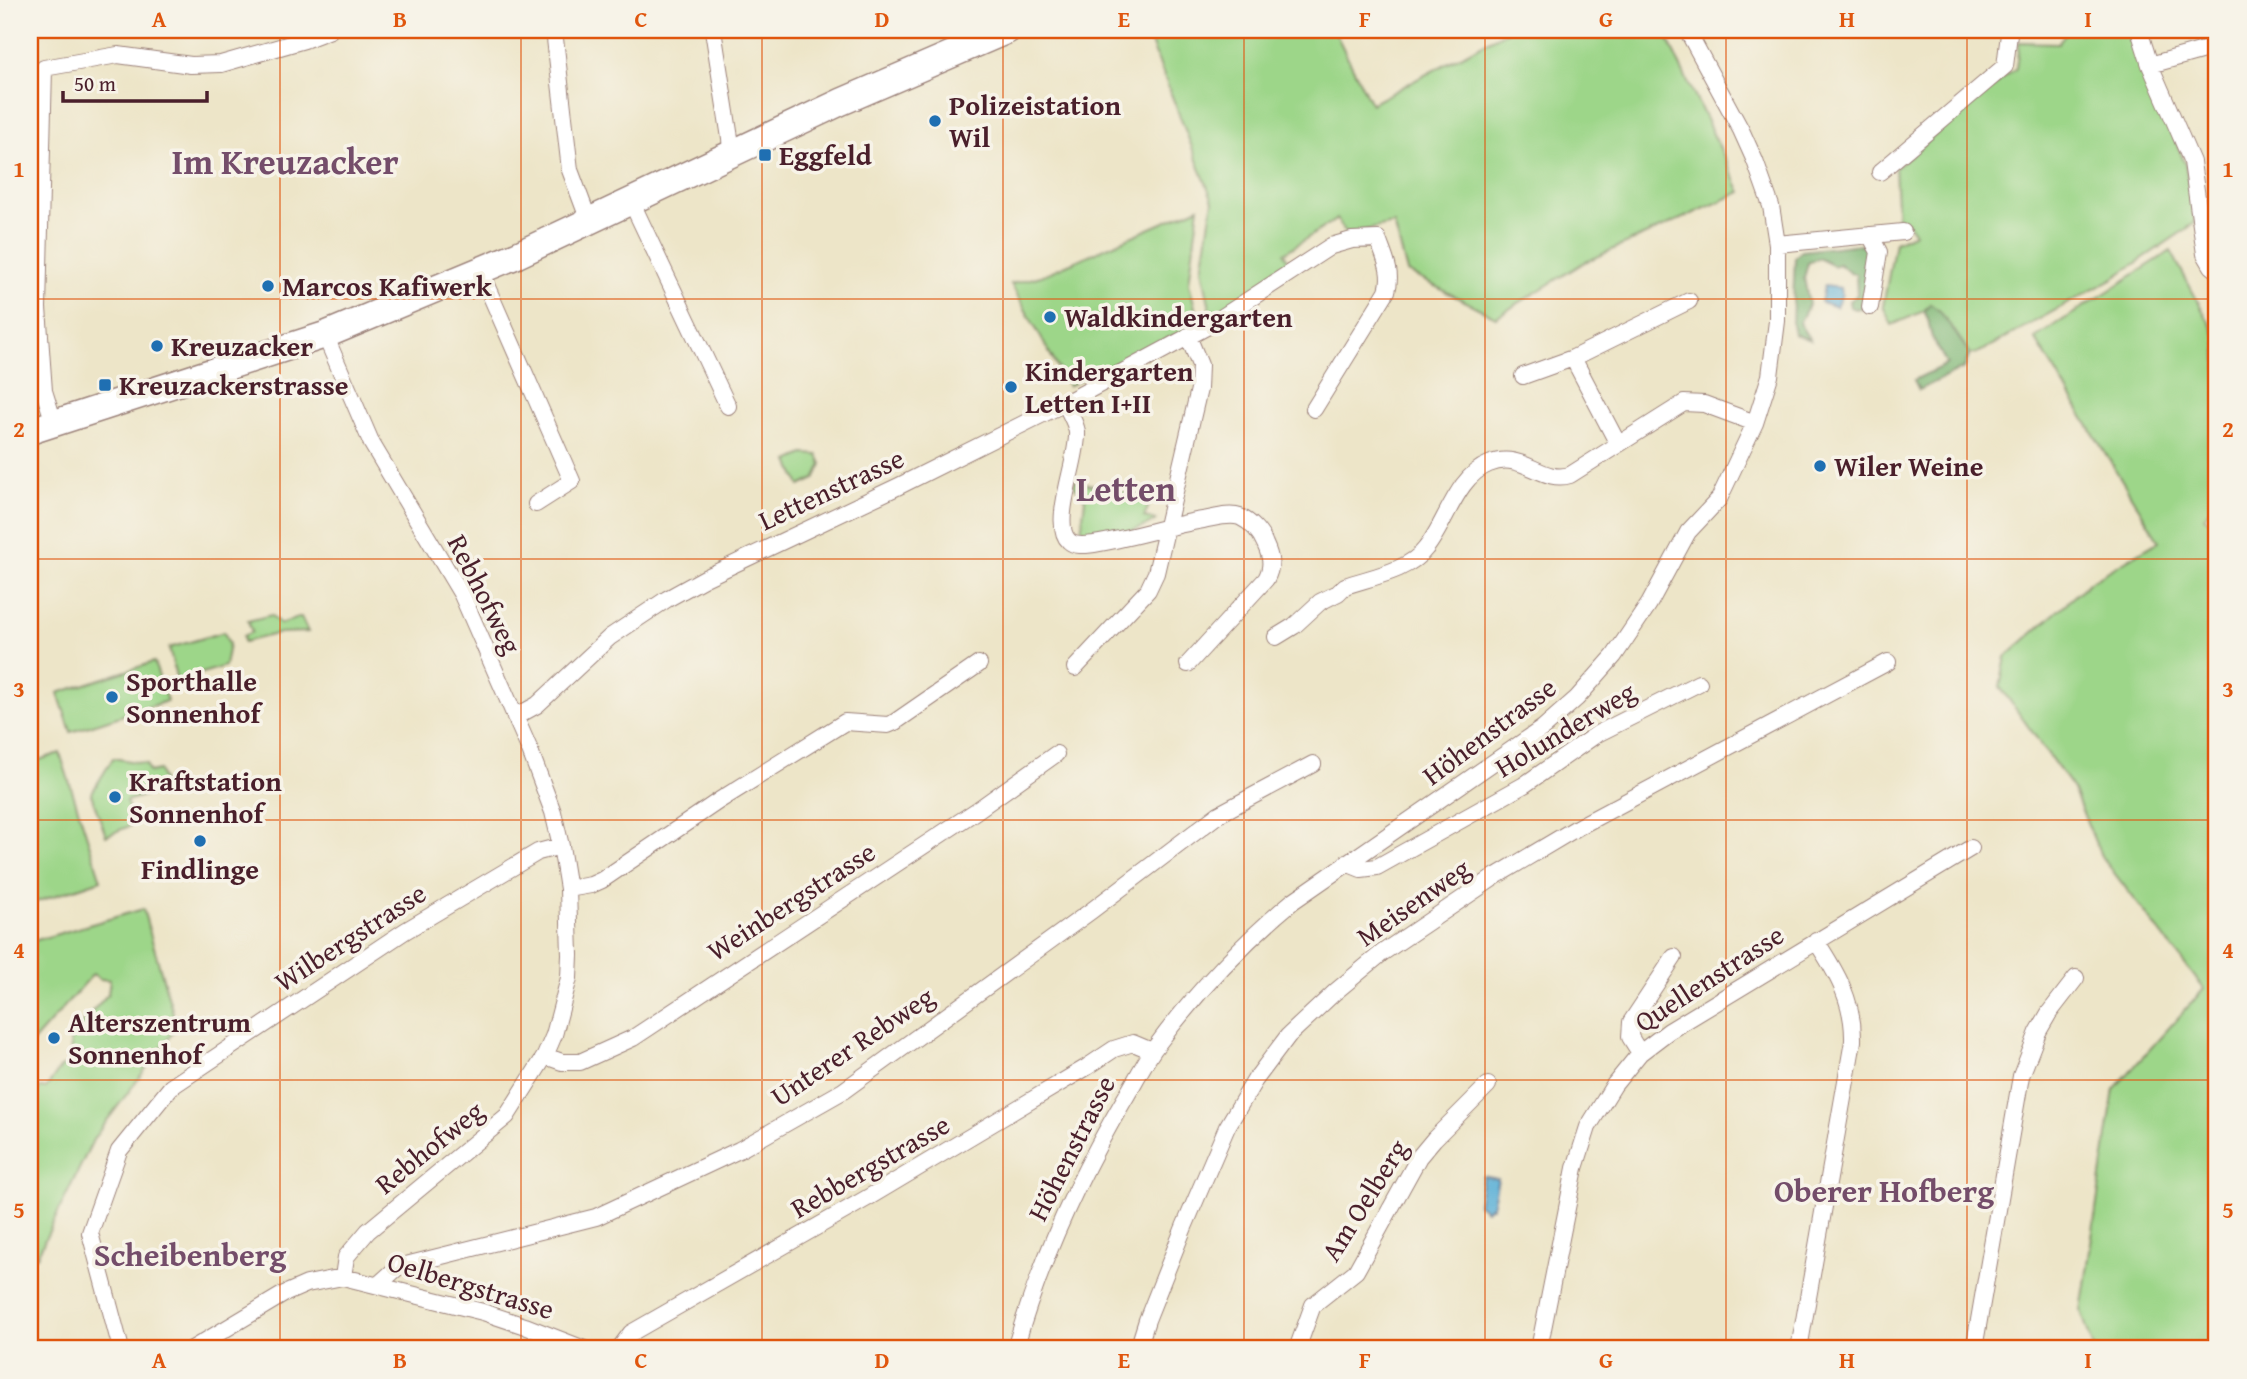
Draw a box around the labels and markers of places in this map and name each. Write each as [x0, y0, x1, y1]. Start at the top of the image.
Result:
place label: Polizeistation Wil [949, 84, 1121, 157]
marker: Polizeistation Wil [927, 113, 943, 129]
place label: Eggfeld [779, 134, 873, 175]
marker: Eggfeld [757, 147, 773, 163]
place label: Marcos Kafiwerk [282, 265, 493, 306]
marker: Marcos Kafiwerk [260, 278, 276, 294]
place label: Waldkindergarten [1064, 296, 1293, 337]
marker: Waldkindergarten [1042, 309, 1058, 325]
place label: Kreuzacker [171, 325, 313, 366]
marker: Kreuzacker [149, 338, 165, 354]
place label: Kindergarten Letten I+II [1025, 350, 1194, 423]
place label: Kreuzackerstrasse [119, 364, 349, 405]
marker: Kreuzackerstrasse [97, 377, 113, 393]
marker: Kindergarten Letten I+II [1003, 379, 1019, 395]
place label: Wiler Weine [1834, 445, 1983, 486]
marker: Wiler Weine [1812, 458, 1828, 474]
place label: Sporthalle Sonnenhof [126, 660, 263, 733]
marker: Sporthalle Sonnenhof [104, 689, 120, 705]
place label: Kraftstation Sonnenhof [129, 760, 282, 833]
marker: Kraftstation Sonnenhof [107, 789, 123, 805]
marker: Findlinge [192, 833, 208, 849]
place label: Findlinge [141, 848, 259, 889]
place label: Alterszentrum Sonnenhof [68, 1001, 251, 1074]
marker: Alterszentrum Sonnenhof [46, 1030, 62, 1046]

